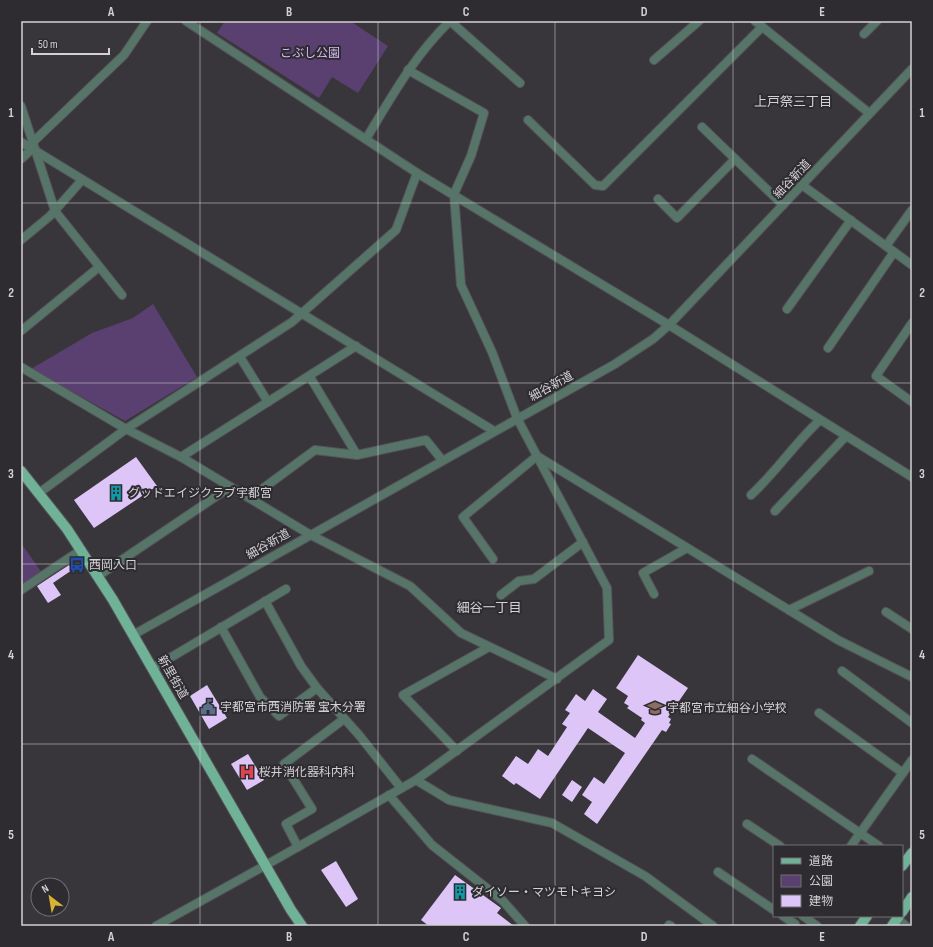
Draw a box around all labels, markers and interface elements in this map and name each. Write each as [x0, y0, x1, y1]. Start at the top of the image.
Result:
text: A [107, 4, 115, 20]
text: B [286, 4, 292, 20]
text: C [463, 4, 470, 20]
text: D [641, 4, 648, 20]
text: E [819, 4, 825, 20]
scale bar [32, 30, 109, 56]
text: 50 m [38, 37, 58, 52]
park label: こぶし公園 [280, 46, 340, 61]
district label: 上戸祭三丁目 [754, 94, 832, 110]
text: 1 [8, 105, 14, 121]
text: 1 [919, 105, 925, 121]
street label: 細谷新道 [771, 157, 814, 202]
text: 2 [8, 285, 14, 301]
text: 2 [919, 285, 925, 301]
street label: 細谷新道 [527, 368, 576, 405]
text: 3 [8, 466, 14, 482]
text: 3 [919, 466, 925, 482]
building icon: グッドエイジクラブ宇都宮 [107, 484, 125, 502]
place label: グッドエイジクラブ宇都宮 [128, 486, 272, 501]
street label: 細谷新道 [244, 526, 293, 563]
bus stop icon: 西岡入口 [68, 556, 86, 574]
place label: 西岡入口 [89, 558, 137, 573]
district label: 細谷一丁目 [456, 600, 522, 616]
text: 4 [8, 647, 14, 663]
text: 4 [919, 647, 925, 663]
street label: 新里街道 [154, 653, 191, 702]
public building icon: 宇都宮市西消防署 宝木分署 [199, 698, 217, 716]
school or university icon: 宇都宮市立細谷小学校 [646, 699, 664, 717]
place label: 宇都宮市西消防署 宝木分署 [220, 700, 366, 715]
place label: 宇都宮市立細谷小学校 [667, 701, 787, 716]
hospital icon: 桜井消化器科内科 [238, 763, 256, 781]
place label: 桜井消化器科内科 [259, 765, 355, 780]
text: 5 [8, 827, 14, 843]
text: 5 [919, 827, 925, 843]
legend [773, 845, 903, 917]
text: 道路 [809, 854, 833, 869]
text: 公園 [809, 874, 833, 889]
north arrow [30, 877, 70, 917]
text: N [39, 882, 51, 896]
building icon: ダイソー・マツモトキヨシ [451, 883, 469, 901]
place label: ダイソー・マツモトキヨシ [472, 885, 616, 900]
text: 建物 [809, 894, 833, 909]
text: A [107, 929, 115, 945]
text: B [286, 929, 292, 945]
text: C [463, 929, 470, 945]
text: D [641, 929, 648, 945]
text: E [819, 929, 825, 945]

